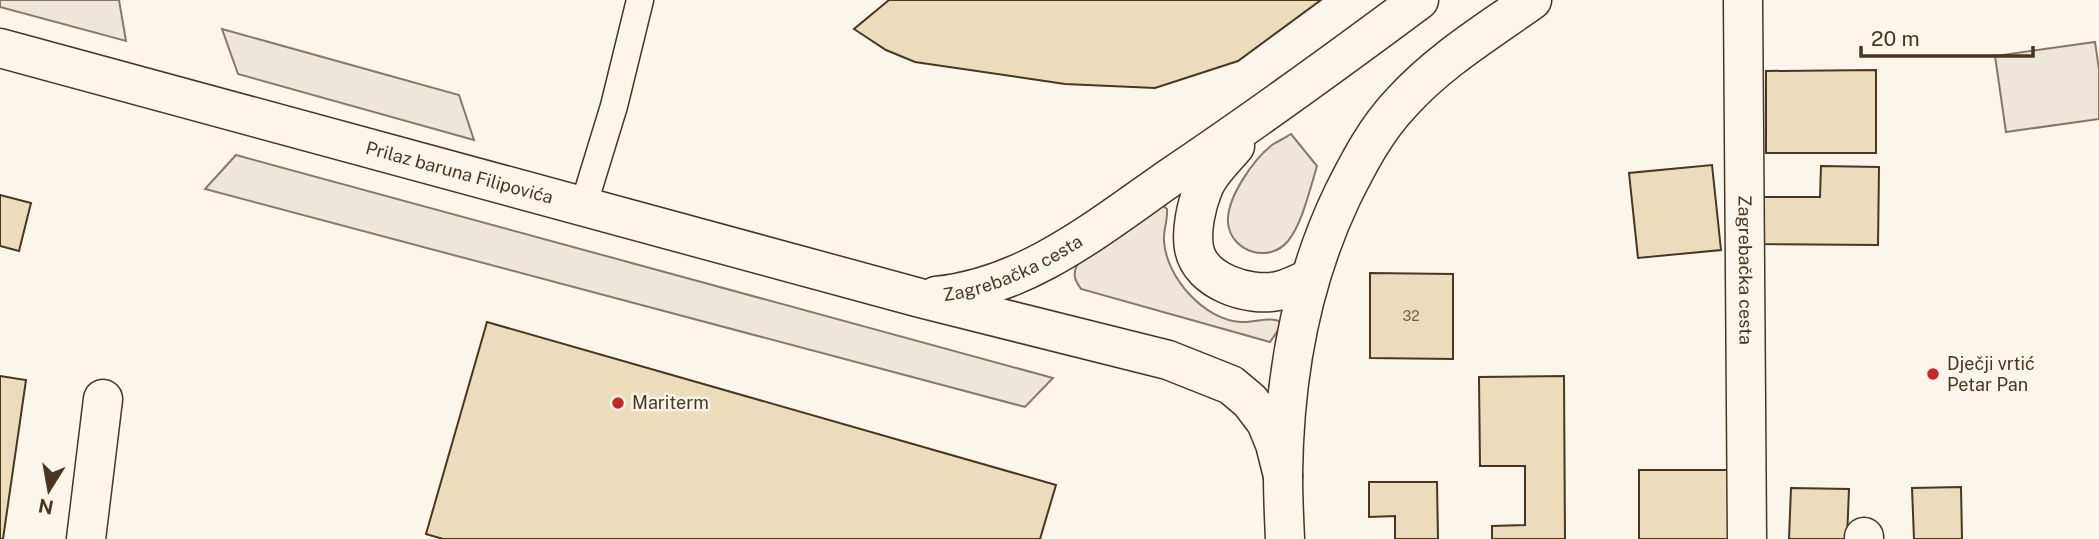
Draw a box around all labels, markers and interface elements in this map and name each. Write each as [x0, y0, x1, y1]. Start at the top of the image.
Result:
scale bar [1861, 14, 2032, 58]
text: 20 m [1871, 26, 1920, 51]
street label: Prilaz baruna Filipovića [363, 137, 556, 208]
street label: Zagrebačka cesta [1734, 195, 1757, 345]
street label: Zagrebačka cesta [941, 230, 1086, 305]
house number: 32 [1402, 308, 1420, 324]
place label: Dječji vrtić Petar Pan [1947, 353, 2035, 395]
marker: Dječji vrtić Petar Pan [1925, 366, 1941, 382]
place label: Mariterm [632, 392, 709, 413]
marker: Mariterm [610, 395, 626, 411]
north arrow [14, 455, 84, 525]
text: N [36, 494, 55, 519]

